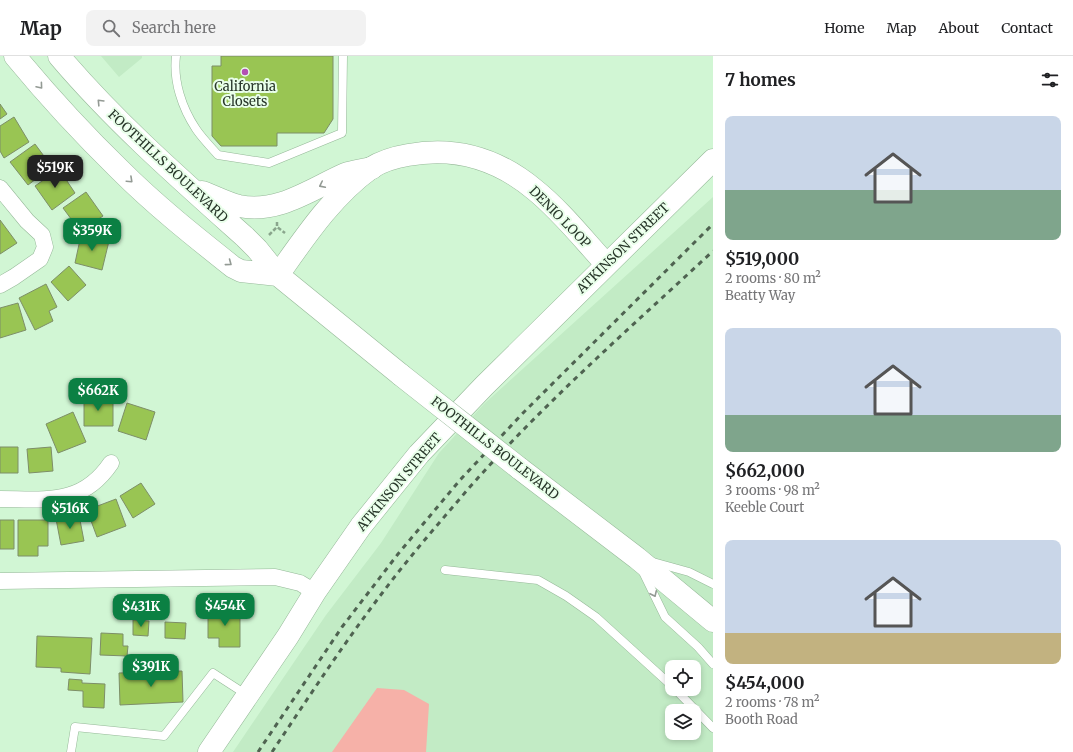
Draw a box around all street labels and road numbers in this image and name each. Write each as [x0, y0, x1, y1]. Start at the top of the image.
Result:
street label: FOOTHILLS BOULEVARD [104, 106, 232, 226]
street label: DENIO LOOP [526, 183, 594, 251]
street label: ATKINSON STREET [572, 199, 673, 298]
street label: FOOTHILLS BOULEVARD [428, 393, 563, 503]
street label: ATKINSON STREET [352, 429, 445, 535]

